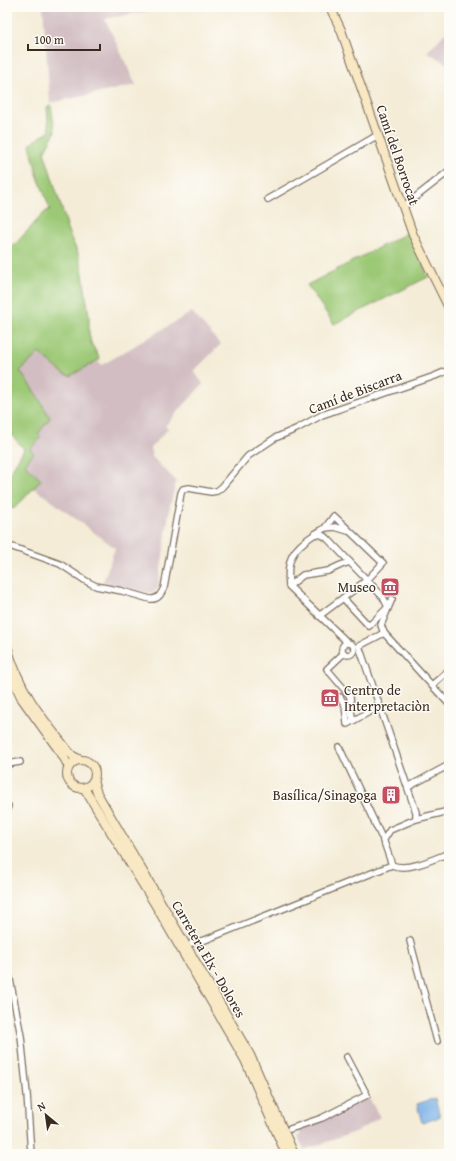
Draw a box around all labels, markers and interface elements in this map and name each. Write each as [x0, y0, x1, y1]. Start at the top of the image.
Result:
scale bar [28, 26, 100, 52]
text: 100 m [34, 31, 64, 48]
street label: Camí del Borrocat [371, 102, 425, 208]
street label: Camí de Biscarra [306, 365, 405, 419]
museum icon: Museo [379, 576, 401, 598]
place label: Museo [338, 577, 376, 597]
place label: Centro de Interpretaciòn [344, 680, 430, 716]
museum icon: Centro de Interpretaciòn [319, 687, 341, 709]
building icon: Basílica/Sinagoga [380, 784, 402, 806]
place label: Basílica/Sinagoga [273, 785, 377, 805]
street label: Carretera Elx - Dolores [167, 897, 251, 1021]
north arrow [26, 1095, 66, 1135]
text: N [34, 1097, 49, 1115]

